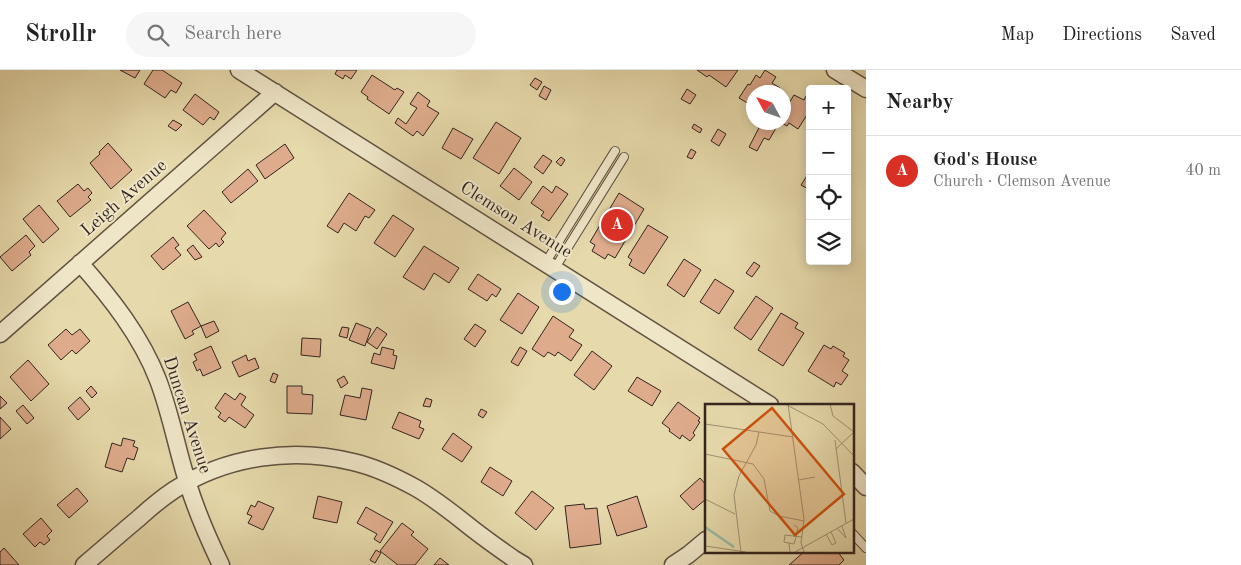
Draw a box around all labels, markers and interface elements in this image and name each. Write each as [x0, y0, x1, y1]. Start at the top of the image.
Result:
search box [126, 12, 476, 57]
icon: search [144, 21, 172, 49]
text: Strollr [25, 23, 96, 47]
text: Search here [184, 25, 282, 44]
text: Map [1001, 26, 1034, 44]
text: Directions [1062, 26, 1142, 44]
text: Saved [1170, 26, 1216, 44]
north arrow [746, 85, 791, 130]
map controls [806, 85, 851, 265]
button: + [806, 85, 851, 130]
text: Nearby [886, 92, 954, 113]
button: − [806, 130, 851, 175]
text: God's House [933, 151, 1037, 170]
street label: Leigh Avenue [78, 156, 170, 240]
text: A [896, 163, 908, 179]
text: 40 m [1185, 163, 1221, 179]
text: Church · Clemson Avenue [933, 174, 1111, 190]
button: locate [806, 175, 851, 220]
street label: Clemson Avenue [457, 178, 575, 262]
pin: A [601, 206, 633, 244]
button: layers [806, 220, 851, 265]
your location [549, 279, 575, 305]
street label: Duncan Avenue [160, 354, 214, 476]
inset map [705, 404, 854, 552]

